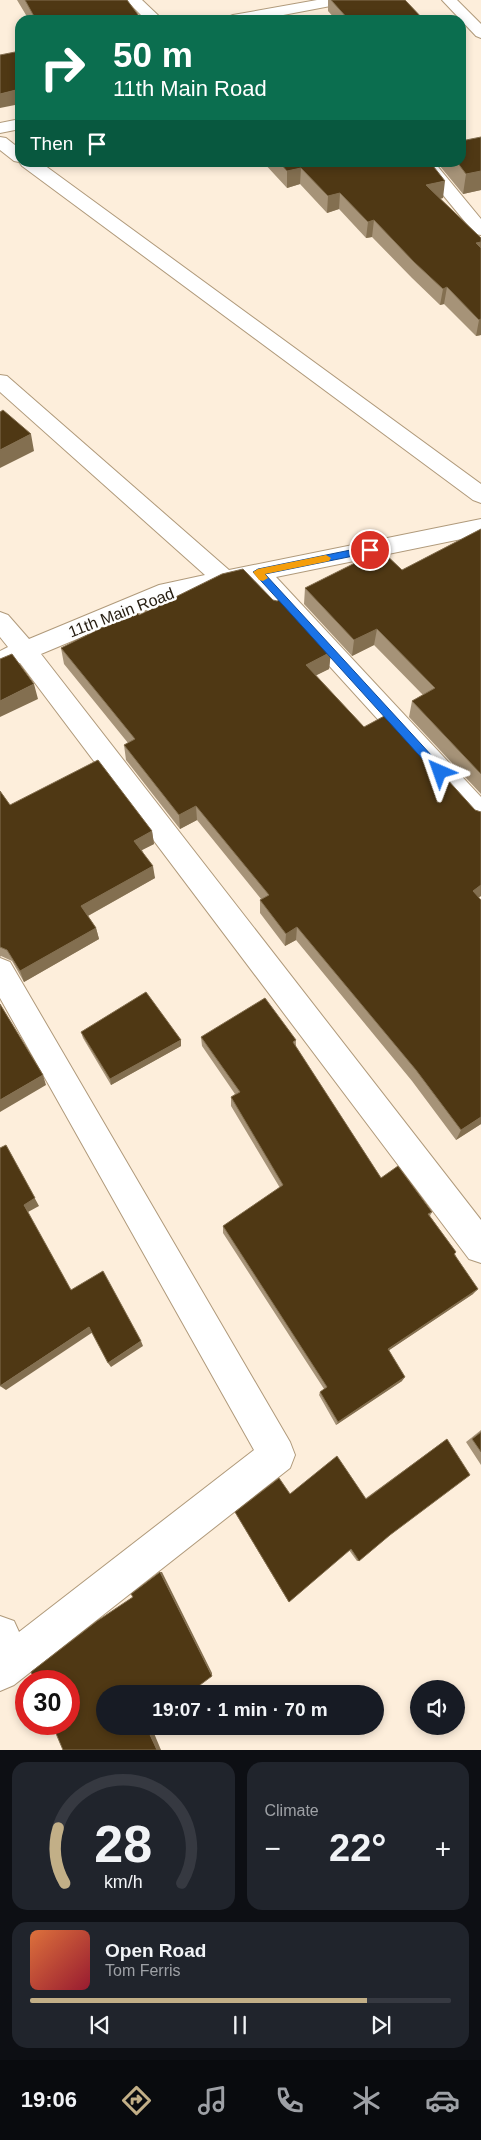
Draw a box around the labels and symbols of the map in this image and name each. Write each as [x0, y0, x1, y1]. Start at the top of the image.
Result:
pin [349, 529, 391, 571]
street label: 11th Main Road [66, 585, 176, 640]
position arrow [413, 745, 465, 797]
speed limit sign: 30 [15, 1670, 80, 1735]

